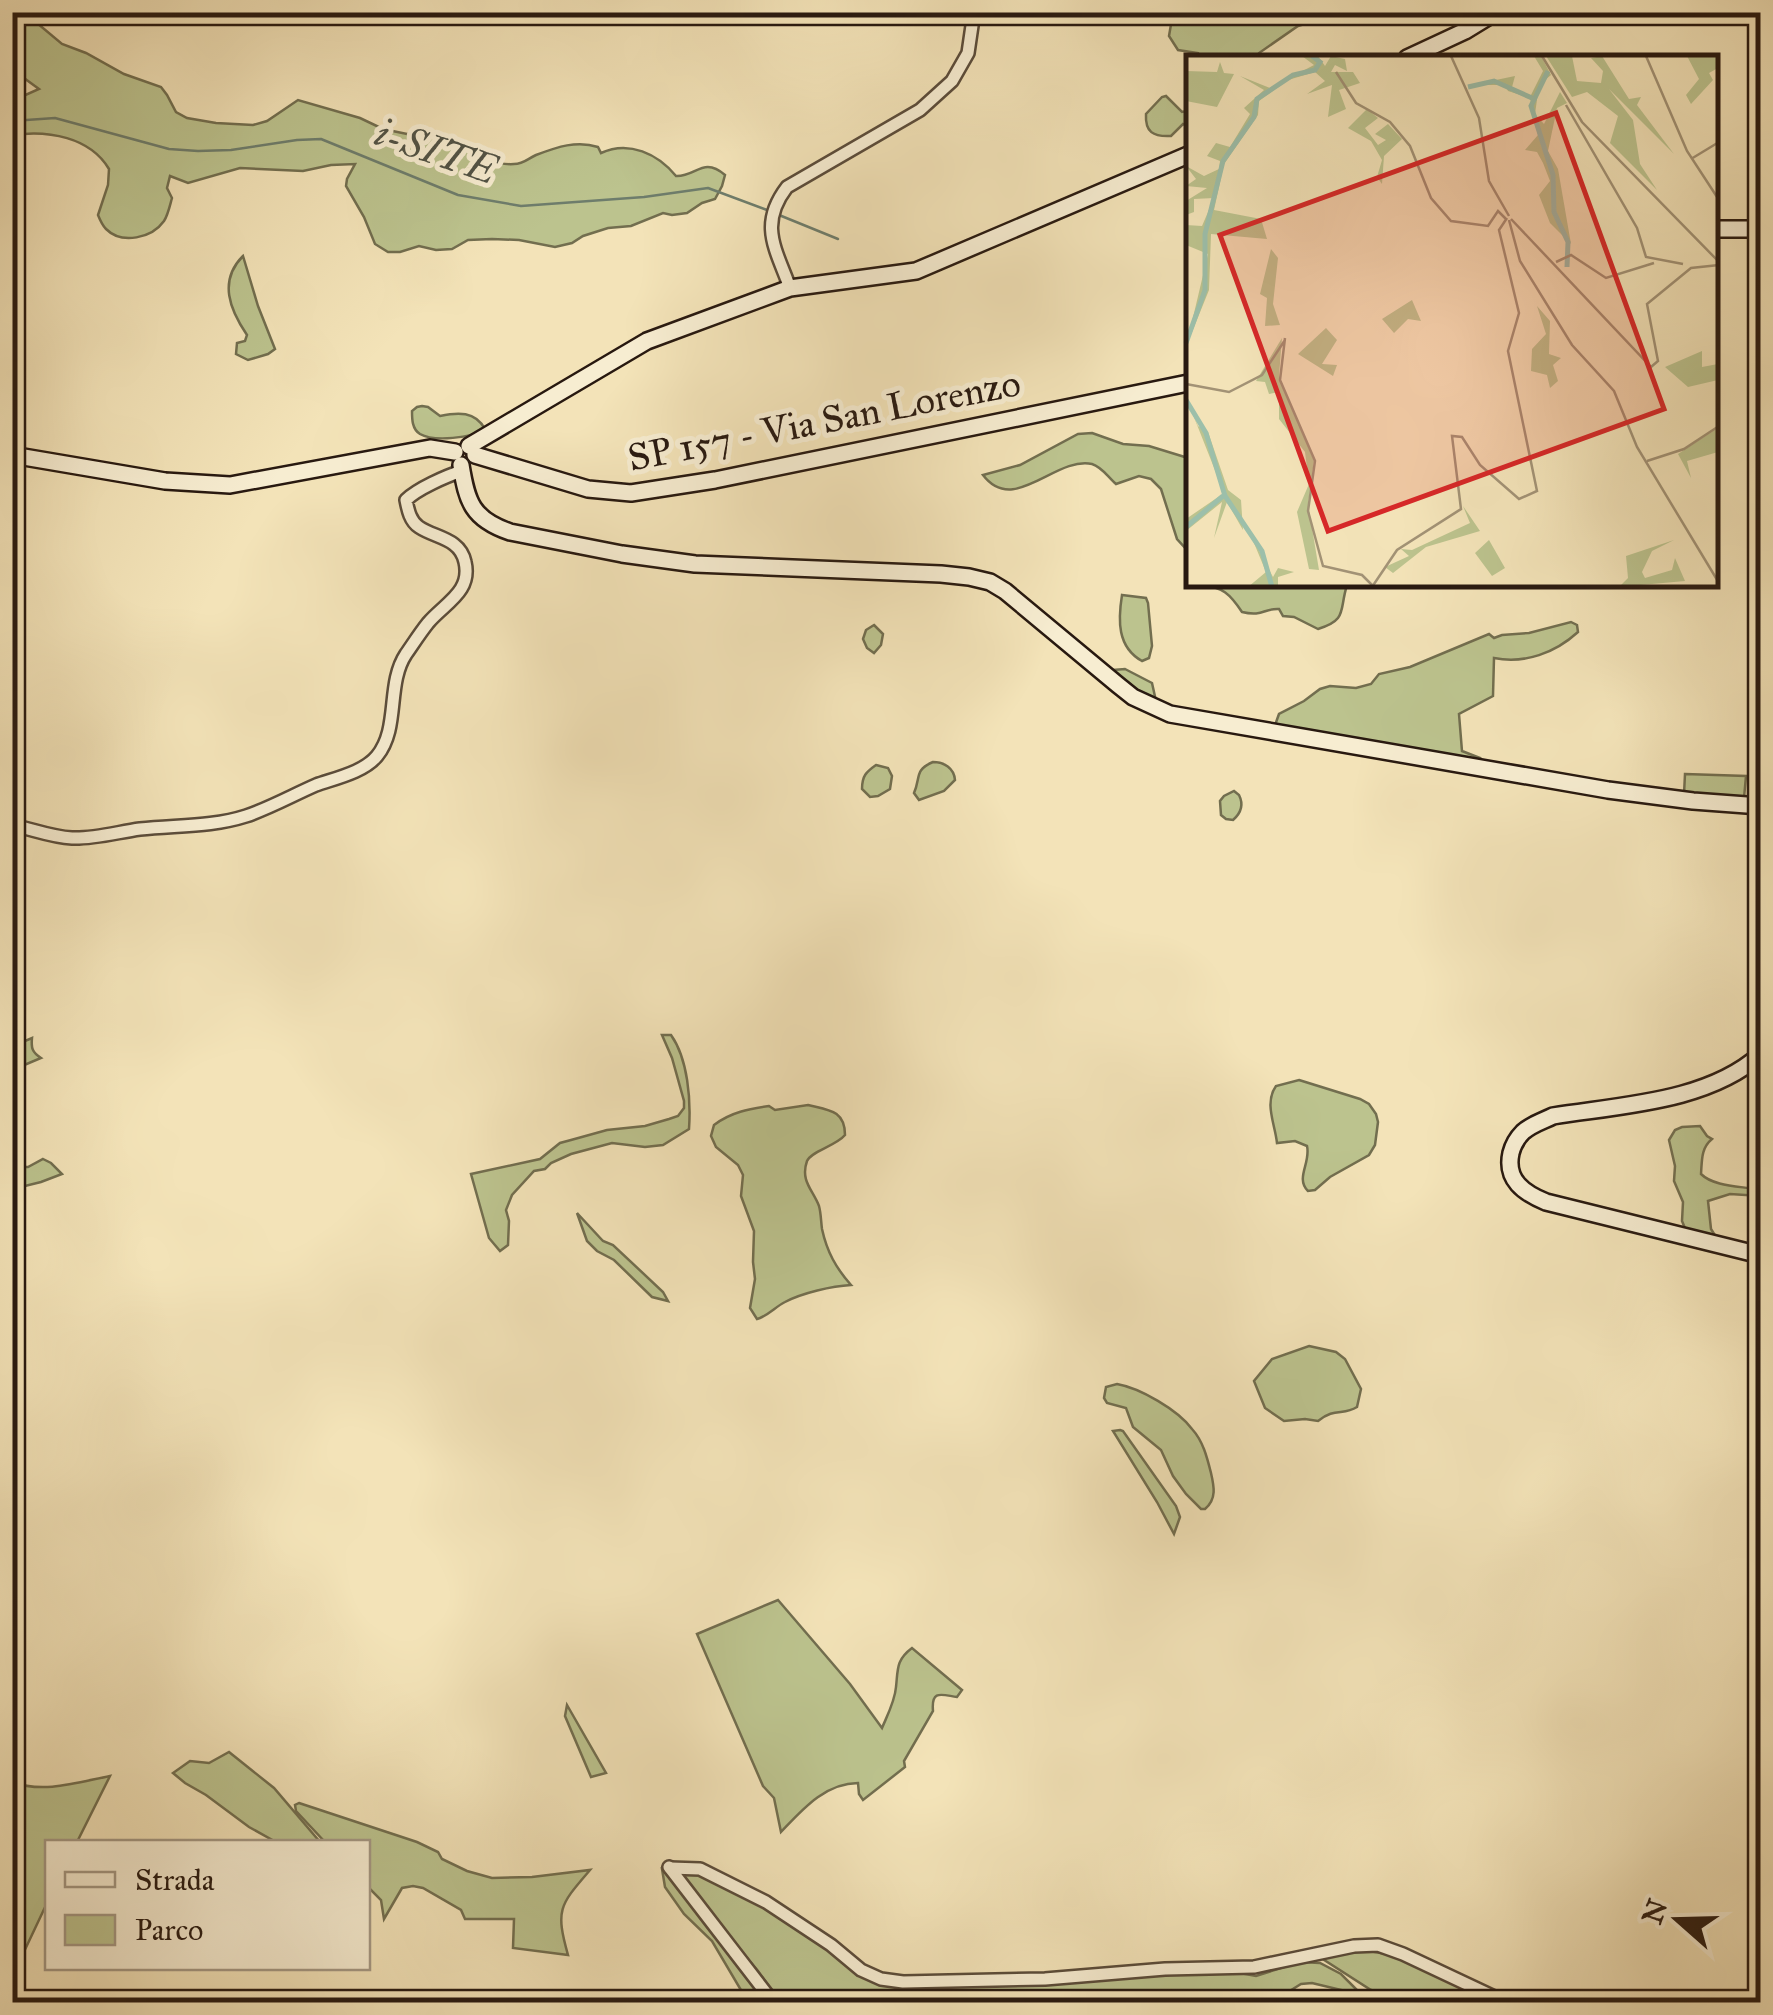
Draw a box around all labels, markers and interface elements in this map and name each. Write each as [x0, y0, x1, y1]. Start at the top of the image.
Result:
inset map [1186, 55, 1718, 588]
water label: i-SITE [369, 108, 504, 195]
street label: SP 157 - Via San Lorenzo [624, 359, 1024, 481]
legend [45, 1840, 370, 1970]
text: Strada [135, 1862, 215, 1898]
north arrow [1628, 1870, 1728, 1970]
text: N [1634, 1894, 1676, 1929]
text: Parco [135, 1912, 203, 1948]

